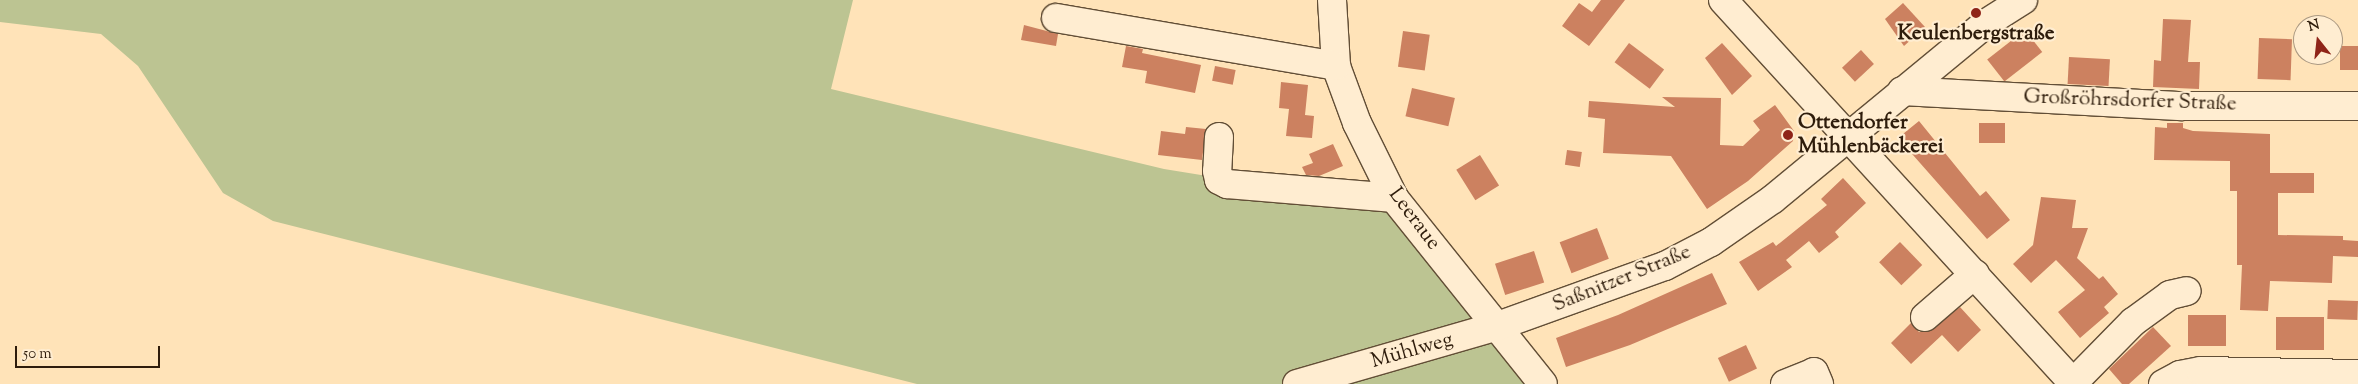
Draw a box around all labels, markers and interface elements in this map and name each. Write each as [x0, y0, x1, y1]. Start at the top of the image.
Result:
marker: Keulenbergstraße [1970, 7, 1982, 19]
north arrow [2293, 15, 2343, 65]
text: N [2306, 15, 2322, 38]
place label: Keulenbergstraße [1897, 21, 2055, 47]
street label: Großröhrsdorfer Straße [2023, 85, 2237, 117]
place label: Ottendorfer Mühlenbäckerei [1798, 110, 1944, 160]
marker: Ottendorfer Mühlenbäckerei [1782, 129, 1794, 141]
street label: Leeraue [1382, 183, 1446, 255]
street label: Saßnitzer Straße [1549, 240, 1695, 318]
street label: Mühlweg [1368, 327, 1456, 375]
scale bar [18, 336, 162, 368]
text: 50 m [23, 344, 52, 365]

